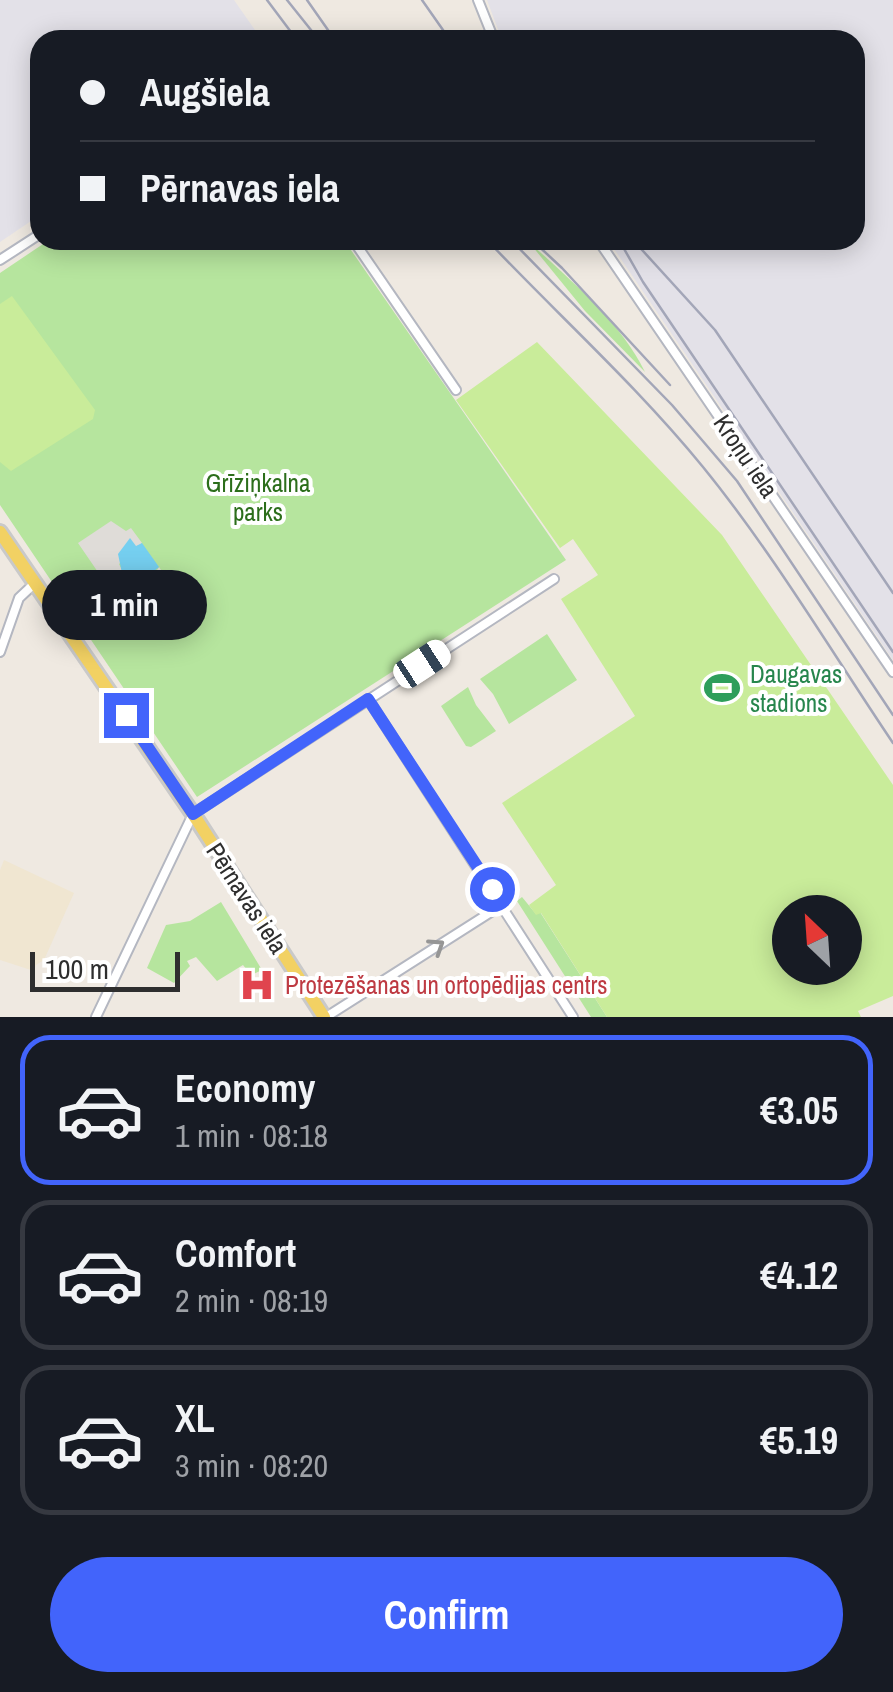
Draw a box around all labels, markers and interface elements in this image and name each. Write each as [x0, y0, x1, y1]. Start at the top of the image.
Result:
text: Augšiela [140, 67, 270, 118]
text: Pērnavas iela [140, 163, 339, 214]
street label: Kroņu iela [706, 408, 787, 505]
park label: Grīziņkalna parks [206, 466, 311, 529]
callout: 1 min [44, 570, 208, 640]
text: 1 min [90, 583, 159, 626]
car [389, 635, 455, 693]
place label: Daugavas stadions [750, 657, 842, 720]
sports icon: Daugavas stadions [703, 669, 741, 707]
route end [104, 693, 149, 738]
street label: Pērnavas iela [199, 836, 296, 960]
route start [470, 867, 515, 912]
north arrow [772, 895, 862, 985]
map controls [772, 895, 862, 985]
one-way arrow [426, 939, 444, 958]
scale bar [30, 947, 180, 991]
text: 100 m [45, 950, 109, 988]
hospital icon: Protezēšanas un ortopēdijas centrs [238, 966, 276, 1004]
place label: Protezēšanas un ortopēdijas centrs [285, 968, 608, 1002]
text: Economy [175, 1063, 315, 1114]
icon: car [55, 1065, 145, 1155]
text: €3.05 [760, 1085, 838, 1136]
text: 1 min · 08:18 [175, 1114, 328, 1157]
text: Comfort [175, 1228, 296, 1279]
icon: car [55, 1230, 145, 1320]
text: €4.12 [760, 1250, 838, 1301]
text: 2 min · 08:19 [175, 1279, 328, 1322]
text: XL [175, 1393, 215, 1444]
icon: car [55, 1395, 145, 1485]
text: €5.19 [760, 1415, 838, 1466]
text: 3 min · 08:20 [175, 1444, 328, 1487]
button: Confirm [50, 1557, 843, 1672]

